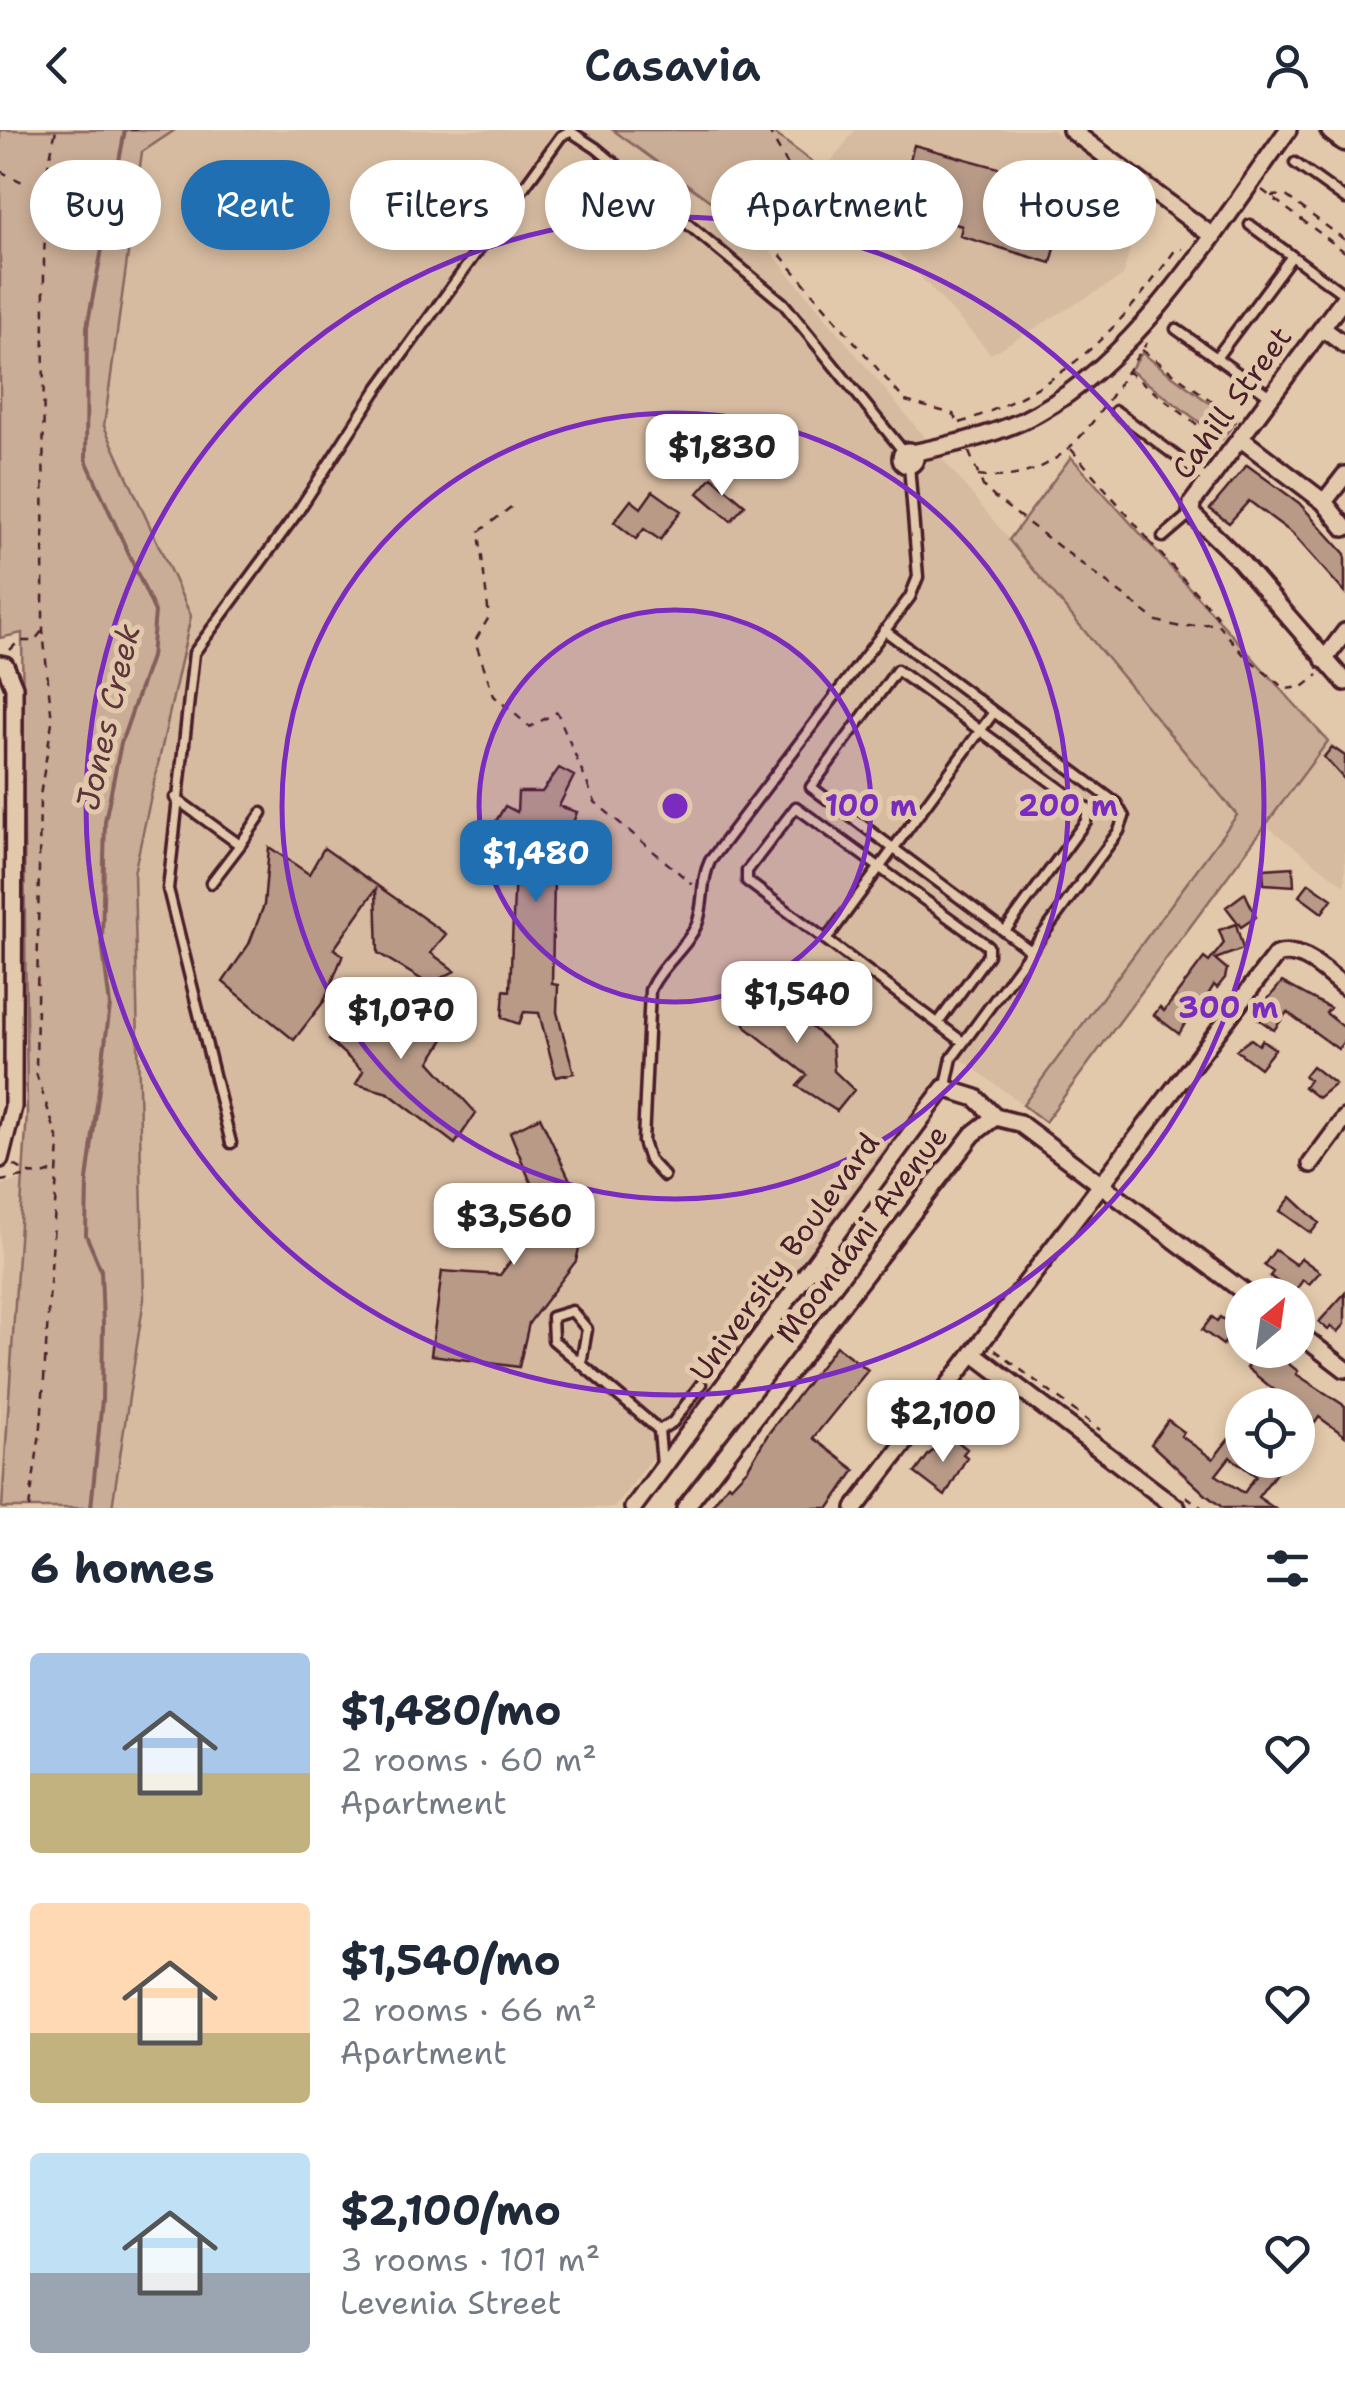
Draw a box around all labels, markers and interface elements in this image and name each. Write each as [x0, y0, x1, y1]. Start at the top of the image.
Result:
text: Casavia [584, 35, 761, 95]
icon: back [30, 38, 85, 93]
icon: person [1260, 38, 1315, 93]
chip: Buy [30, 160, 161, 250]
chip: Rent [181, 160, 330, 250]
chip: Filters [350, 160, 525, 250]
chip: New [545, 160, 691, 250]
chip: Apartment [711, 160, 963, 250]
chip: House [983, 160, 1156, 250]
street label: Cahill Street [1162, 318, 1301, 487]
pin: $1,830 [641, 414, 803, 499]
text: $1,830 [668, 425, 776, 468]
water label: Jones Creek [65, 620, 150, 814]
text: 100 m [825, 785, 917, 826]
text: 200 m [1018, 785, 1118, 826]
centre of rings [657, 788, 693, 824]
pin: $1,480 [455, 820, 617, 905]
text: $1,480 [482, 831, 590, 874]
pin: $1,540 [716, 961, 878, 1046]
text: $1,540 [743, 972, 851, 1015]
pin: $1,070 [320, 977, 482, 1062]
text: 300 m [1178, 987, 1278, 1028]
text: $1,070 [347, 988, 455, 1031]
street label: Moondani Avenue [766, 1116, 957, 1351]
street label: University Boulevard [681, 1124, 889, 1389]
pin: $3,560 [433, 1183, 595, 1268]
text: $3,560 [456, 1194, 572, 1237]
north arrow [1225, 1278, 1315, 1368]
map controls [1225, 1278, 1315, 1478]
pin: $2,100 [862, 1380, 1024, 1465]
button: locate [1225, 1388, 1315, 1478]
text: $2,100 [889, 1391, 997, 1434]
text: 6 homes [30, 1540, 215, 1596]
icon: filters [1260, 1541, 1315, 1596]
text: $1,480/mo [340, 1682, 561, 1738]
icon: home [110, 1693, 230, 1813]
icon: heart [1260, 1726, 1315, 1781]
text: 2 rooms · 60 m² [340, 1738, 597, 1781]
text: Apartment [340, 1781, 507, 1824]
text: $1,540/mo [340, 1932, 561, 1988]
icon: home [110, 1943, 230, 2063]
icon: heart [1260, 1976, 1315, 2031]
text: 2 rooms · 66 m² [340, 1988, 597, 2031]
text: Apartment [340, 2031, 507, 2074]
text: $2,100/mo [340, 2182, 561, 2238]
icon: home [110, 2193, 230, 2313]
icon: heart [1260, 2226, 1315, 2281]
text: 3 rooms · 101 m² [340, 2238, 600, 2281]
text: Levenia Street [340, 2281, 562, 2324]

